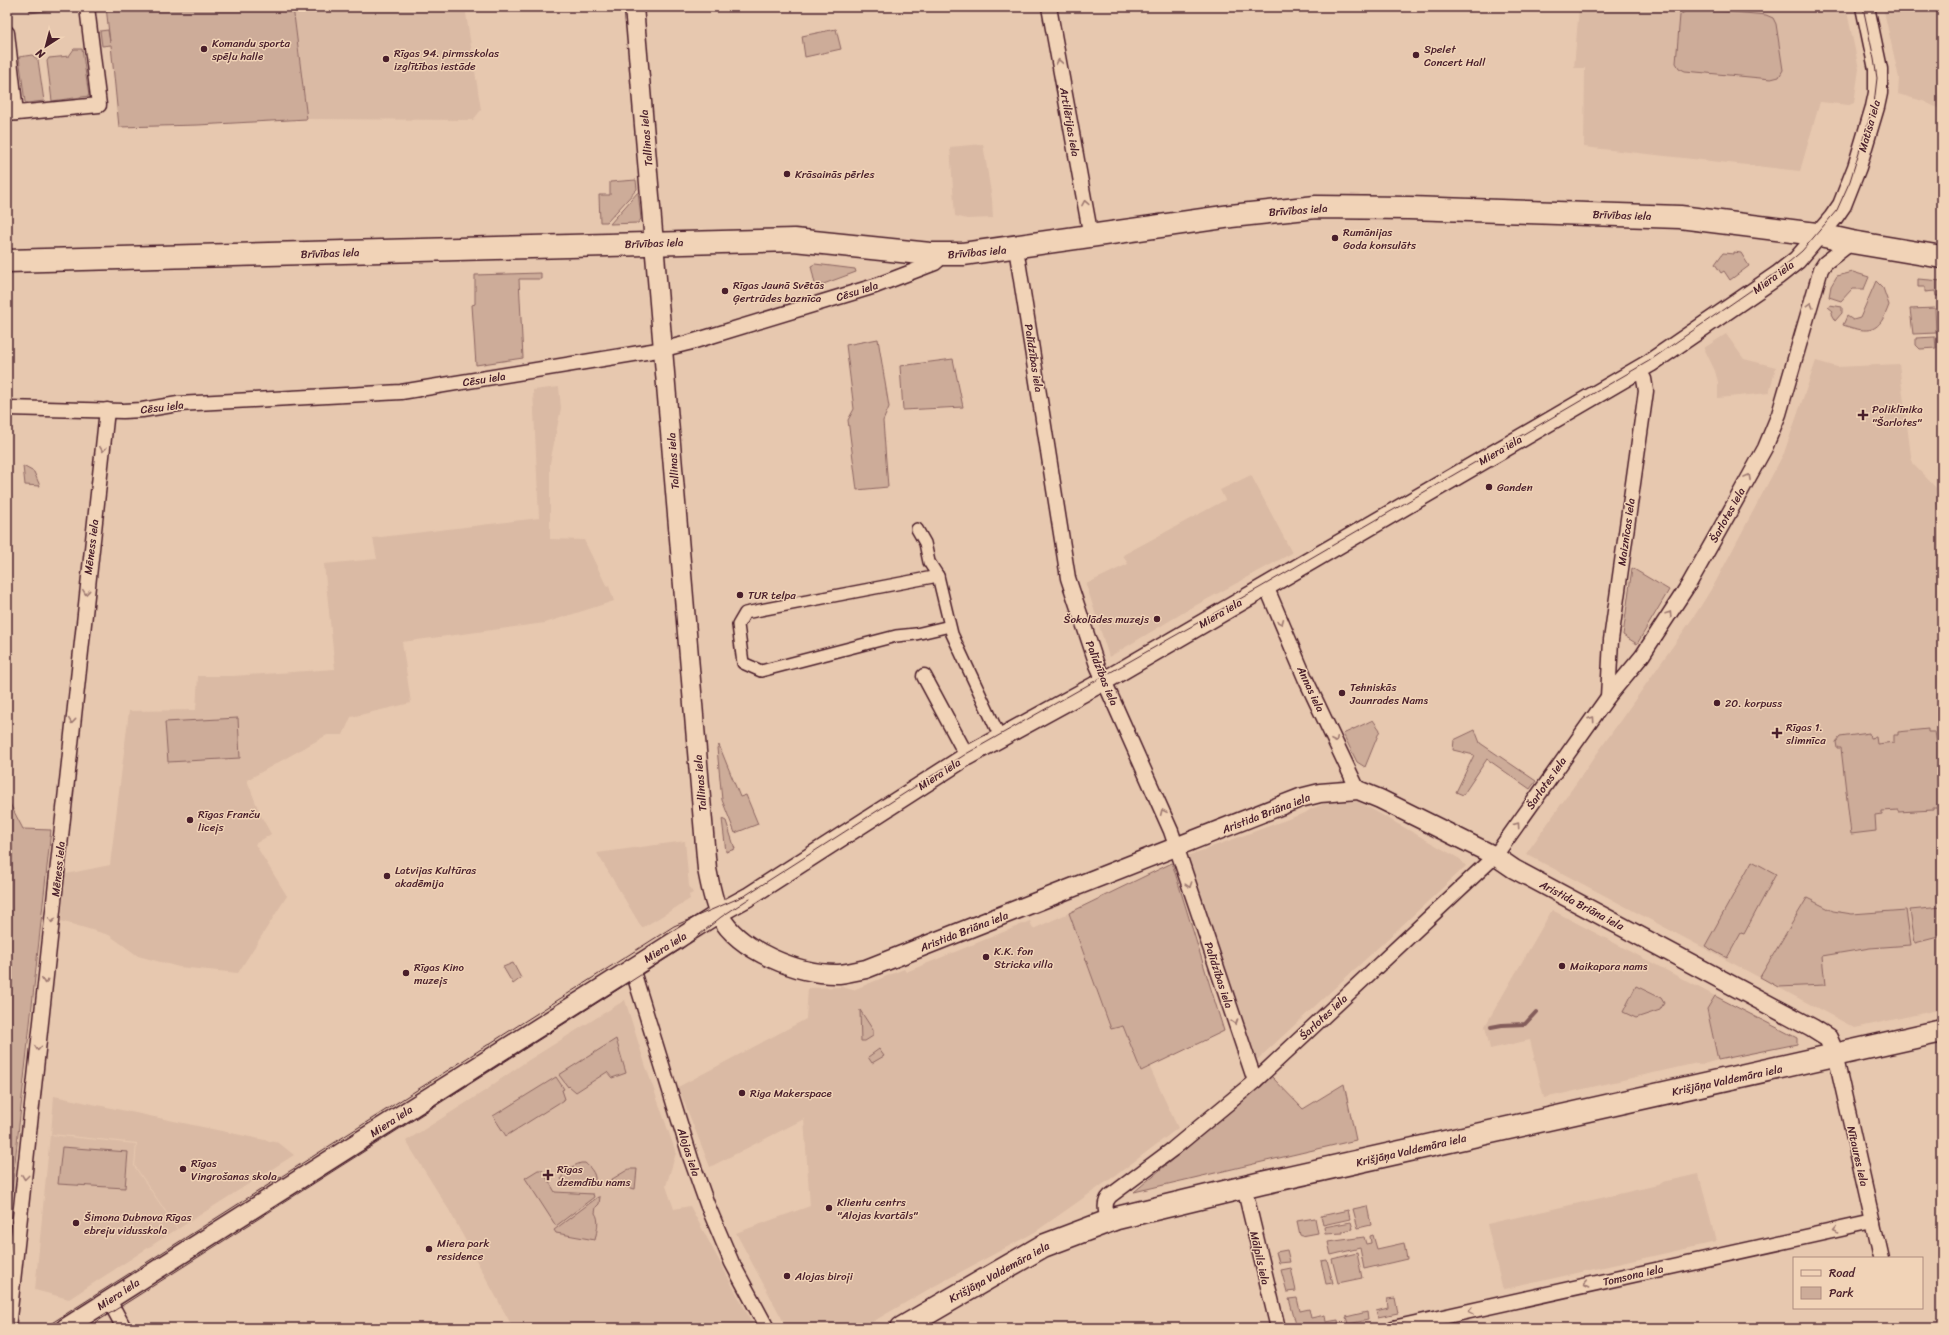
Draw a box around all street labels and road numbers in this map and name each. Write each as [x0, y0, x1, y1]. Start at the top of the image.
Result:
street label: Artilērijas iela [1054, 85, 1085, 159]
street label: Matīsa iela [1853, 98, 1886, 154]
street label: Tallinas iela [635, 108, 658, 167]
street label: Brīvības iela [1268, 199, 1329, 222]
street label: Brīvības iela [1592, 205, 1652, 226]
street label: Brīvības iela [624, 233, 684, 254]
street label: Brīvības iela [947, 240, 1008, 265]
street label: Brīvības iela [300, 243, 360, 264]
street label: Miera iela [1748, 255, 1799, 299]
street label: Cēsu iela [834, 276, 881, 307]
street label: Palīdzības iela [1019, 323, 1048, 394]
street label: Cēsu iela [461, 367, 507, 392]
street label: Cēsu iela [139, 395, 185, 420]
street label: Miera iela [1475, 430, 1526, 471]
street label: Tallinas iela [662, 432, 685, 490]
street label: Šarlotes iela [1704, 484, 1751, 546]
street label: Maiznīcas iela [1612, 497, 1641, 567]
street label: Mēness iela [79, 518, 104, 576]
street label: Miera iela [1195, 593, 1246, 634]
street label: Palīdzības iela [1080, 638, 1123, 709]
street label: Annas iela [1291, 662, 1330, 716]
street label: Tallinas iela [689, 753, 712, 812]
street label: Miera iela [914, 753, 965, 795]
street label: Šarlotes iela [1521, 753, 1572, 814]
street label: Aristida Briāna iela [1218, 788, 1314, 839]
street label: Mēness iela [46, 840, 71, 898]
street label: Aristida Briāna iela [1535, 875, 1628, 936]
street label: Aristida Briāna iela [916, 906, 1012, 957]
street label: Miera iela [640, 926, 691, 968]
street label: Palīdzības iela [1199, 939, 1238, 1011]
street label: Šarlotes iela [1295, 989, 1352, 1045]
street label: Krišjāņa Valdemāra iela [1670, 1059, 1785, 1102]
street label: Miera iela [366, 1100, 417, 1142]
street label: Nītaures iela [1841, 1124, 1874, 1189]
street label: Alojas iela [671, 1125, 705, 1179]
street label: Krišjāņa Valdemāra iela [1354, 1128, 1469, 1172]
street label: Mālpils iela [1244, 1229, 1275, 1287]
street label: Krišjāņa Valdemāra iela [945, 1237, 1054, 1308]
street label: Tomsona iela [1601, 1259, 1666, 1292]
street label: Miera iela [93, 1273, 144, 1315]

